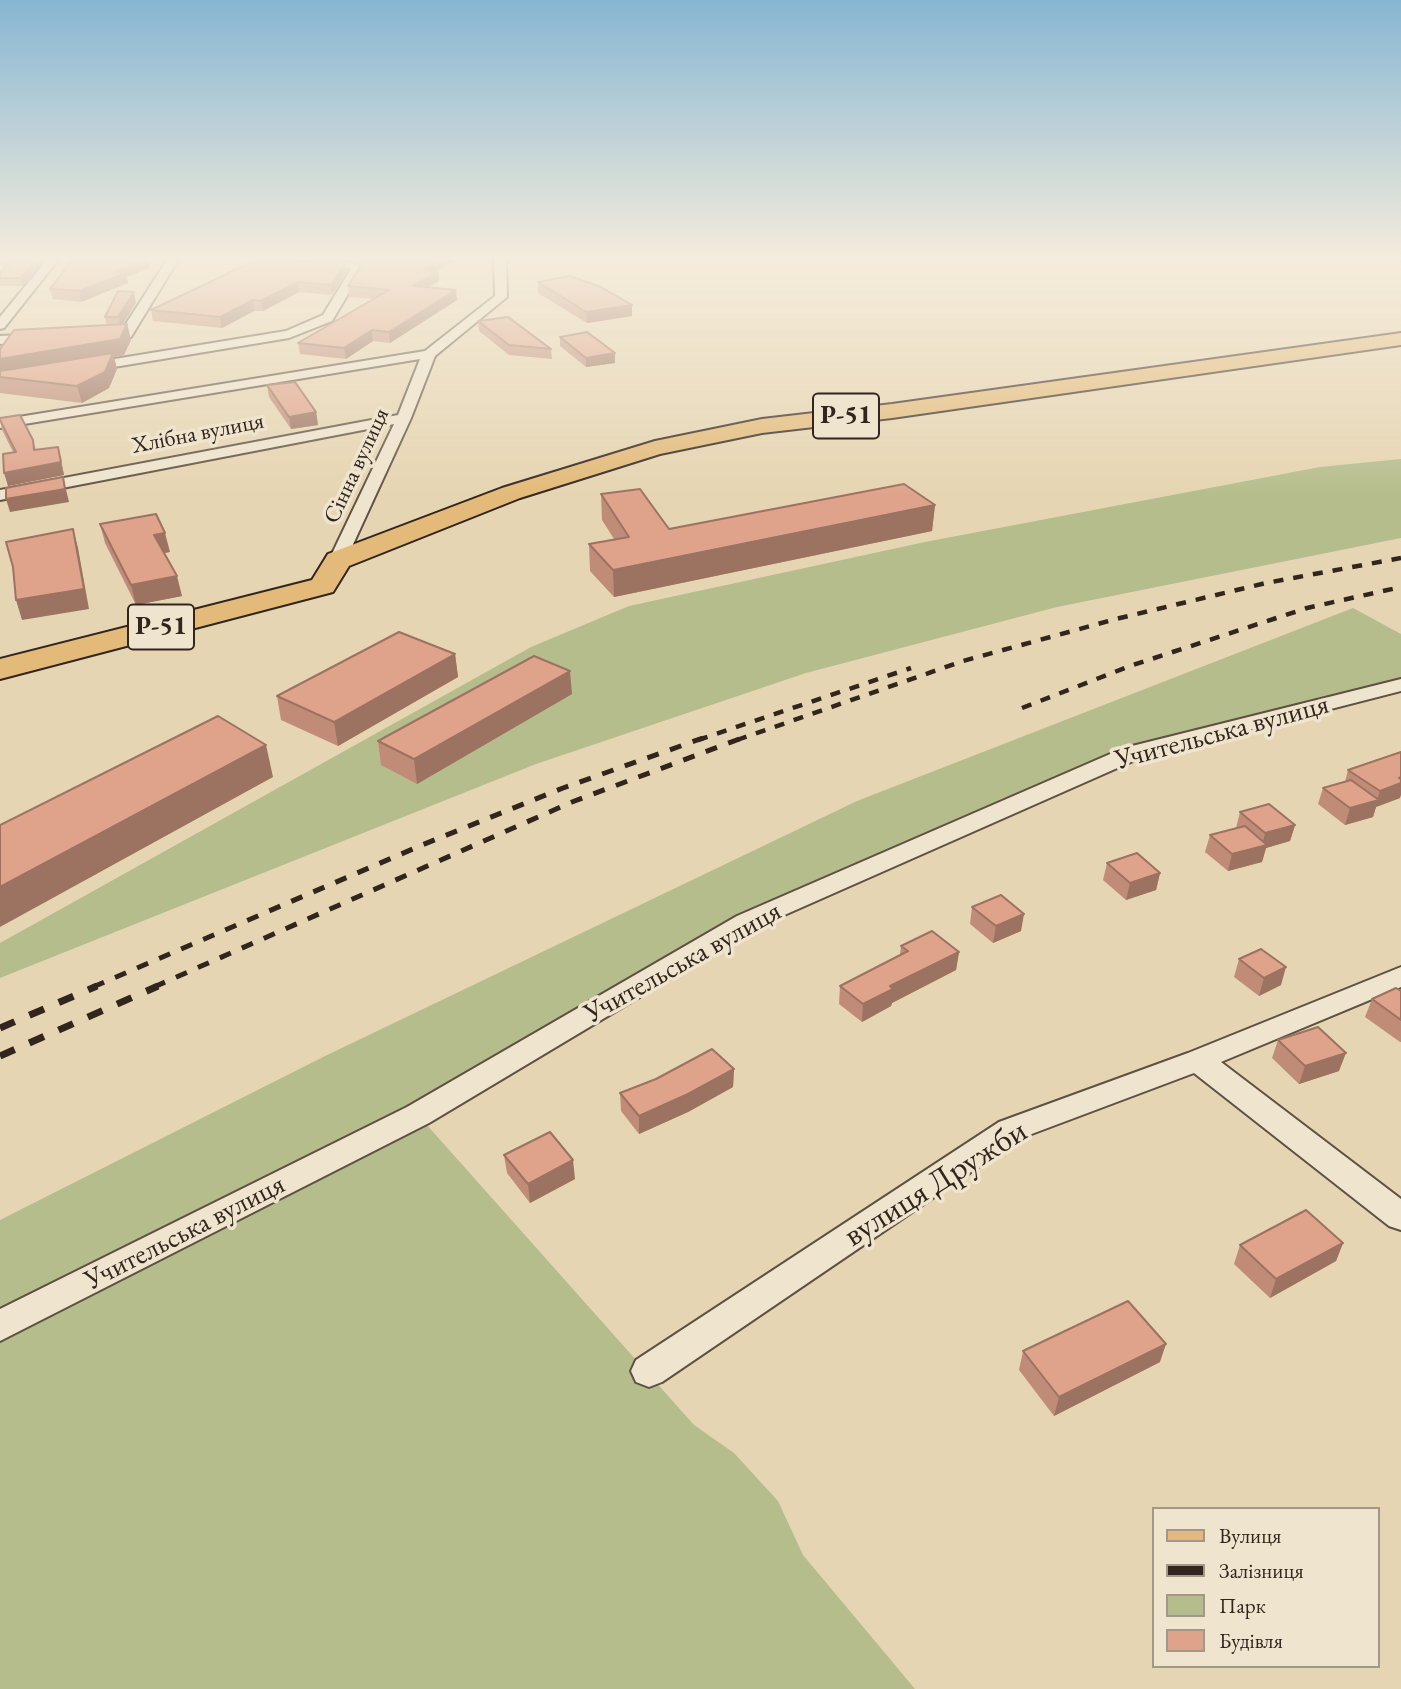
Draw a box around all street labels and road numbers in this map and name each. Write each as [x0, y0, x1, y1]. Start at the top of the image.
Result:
road number: Р-51 [813, 394, 879, 438]
street label: Сінна вулиця [318, 404, 396, 528]
street label: Хлібна вулиця [130, 408, 266, 460]
road number: Р-51 [128, 604, 194, 650]
street label: Учительська вулиця [1111, 688, 1333, 778]
street label: Учительська вулиця [579, 895, 787, 1031]
street label: вулиця Дружби [837, 1112, 1035, 1256]
street label: Учительська вулиця [79, 1168, 291, 1298]

